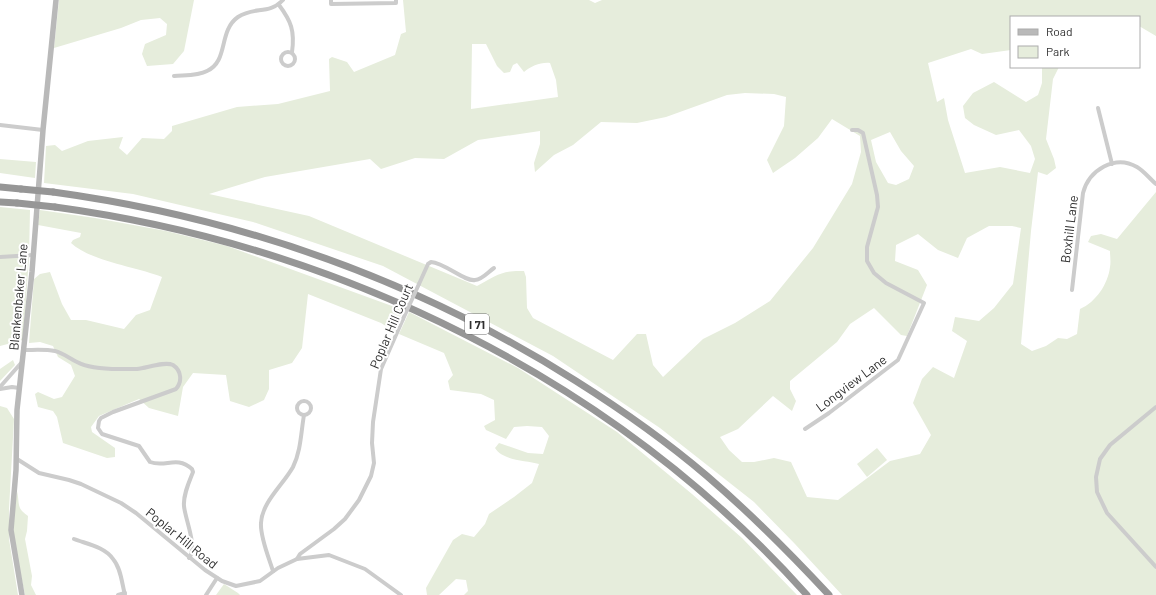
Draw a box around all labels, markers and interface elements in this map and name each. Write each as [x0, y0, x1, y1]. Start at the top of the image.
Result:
legend [1010, 16, 1140, 68]
text: Road [1046, 24, 1073, 38]
text: Park [1046, 44, 1070, 58]
street label: Boxhill Lane [1057, 194, 1081, 264]
street label: Blankenbaker Lane [5, 243, 31, 351]
street label: Poplar Hill Court [366, 281, 416, 371]
road number: I 71 [465, 314, 489, 334]
street label: Longview Lane [812, 351, 890, 415]
street label: Poplar Hill Road [143, 504, 221, 572]

